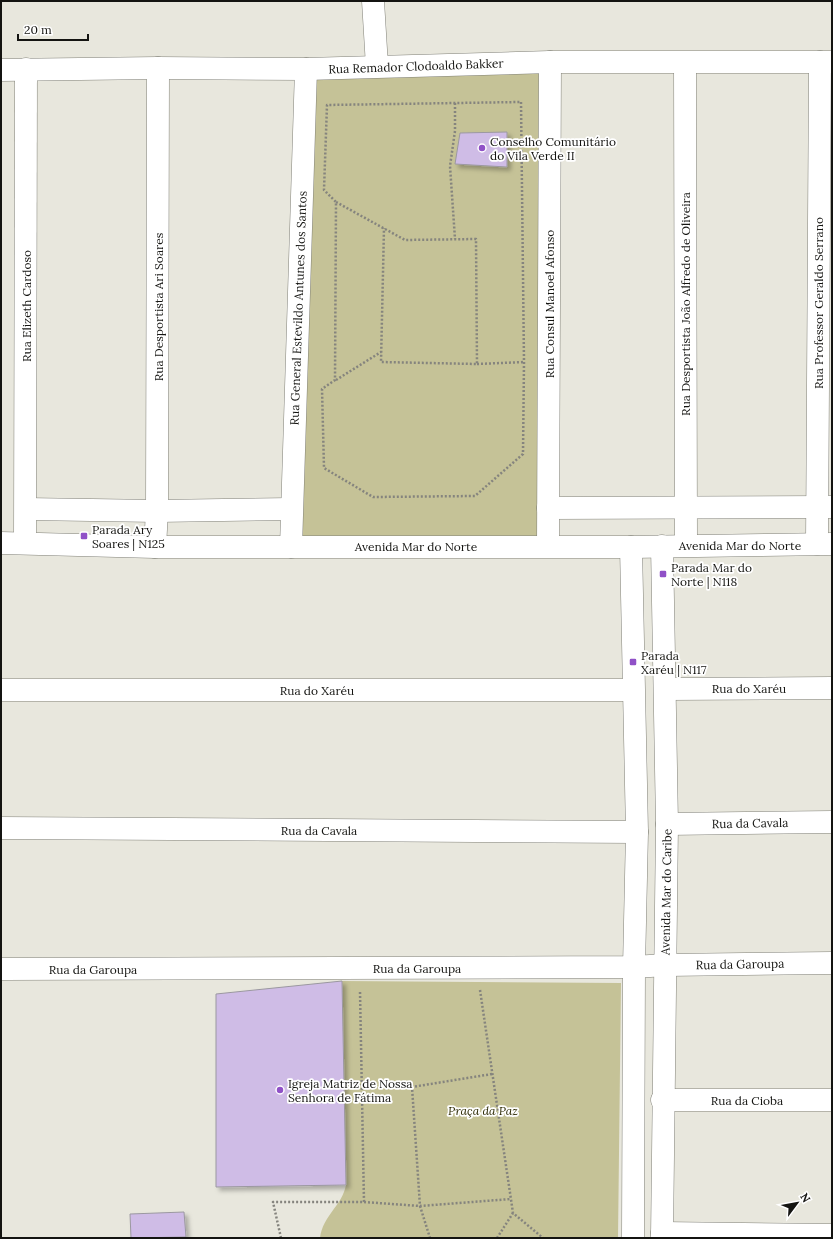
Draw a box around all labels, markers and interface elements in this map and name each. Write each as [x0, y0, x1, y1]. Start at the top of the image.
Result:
scale bar [18, 16, 88, 42]
text: 20 m [24, 22, 52, 37]
street label: Rua Remador Clodoaldo Bakker [328, 55, 505, 77]
place label: Conselho Comunitário do Vila Verde II [490, 134, 616, 163]
marker: Conselho Comunitário do Vila Verde II [477, 143, 487, 153]
street label: Rua General Estevildo Antunes dos Santos [286, 190, 310, 426]
street label: Rua Desportista João Alfredo de Oliveira [678, 192, 693, 416]
street label: Rua Professor Geraldo Serrano [811, 217, 826, 389]
street label: Rua Consul Manoel Afonso [542, 230, 557, 378]
street label: Rua Desportista Ari Soares [151, 232, 166, 381]
street label: Rua Elizeth Cardoso [19, 250, 34, 362]
place label: Parada Ary Soares | N125 [92, 522, 165, 551]
marker: Parada Ary Soares | N125 [79, 531, 89, 541]
street label: Avenida Mar do Norte [678, 538, 802, 553]
street label: Avenida Mar do Norte [354, 539, 478, 554]
place label: Parada Mar do Norte | N118 [671, 560, 752, 589]
marker: Parada Mar do Norte | N118 [658, 569, 668, 579]
place label: Parada Xaréu | N117 [641, 648, 707, 677]
marker: Parada Xaréu | N117 [628, 657, 638, 667]
street label: Rua do Xaréu [712, 681, 786, 696]
street label: Rua do Xaréu [280, 683, 354, 698]
street label: Rua da Cavala [712, 815, 788, 831]
street label: Rua da Cavala [281, 823, 357, 838]
street label: Avenida Mar do Caribe [657, 828, 675, 956]
street label: Rua da Garoupa [696, 956, 784, 972]
street label: Rua da Garoupa [373, 961, 461, 976]
street label: Rua da Garoupa [49, 962, 137, 977]
place label: Igreja Matriz de Nossa Senhora de Fátima [288, 1076, 412, 1105]
marker: Igreja Matriz de Nossa Senhora de Fátima [275, 1085, 285, 1095]
street label: Rua da Cioba [711, 1093, 783, 1108]
park label: Praça da Paz [448, 1103, 518, 1118]
north arrow [777, 1183, 817, 1223]
text: N [797, 1190, 814, 1205]

